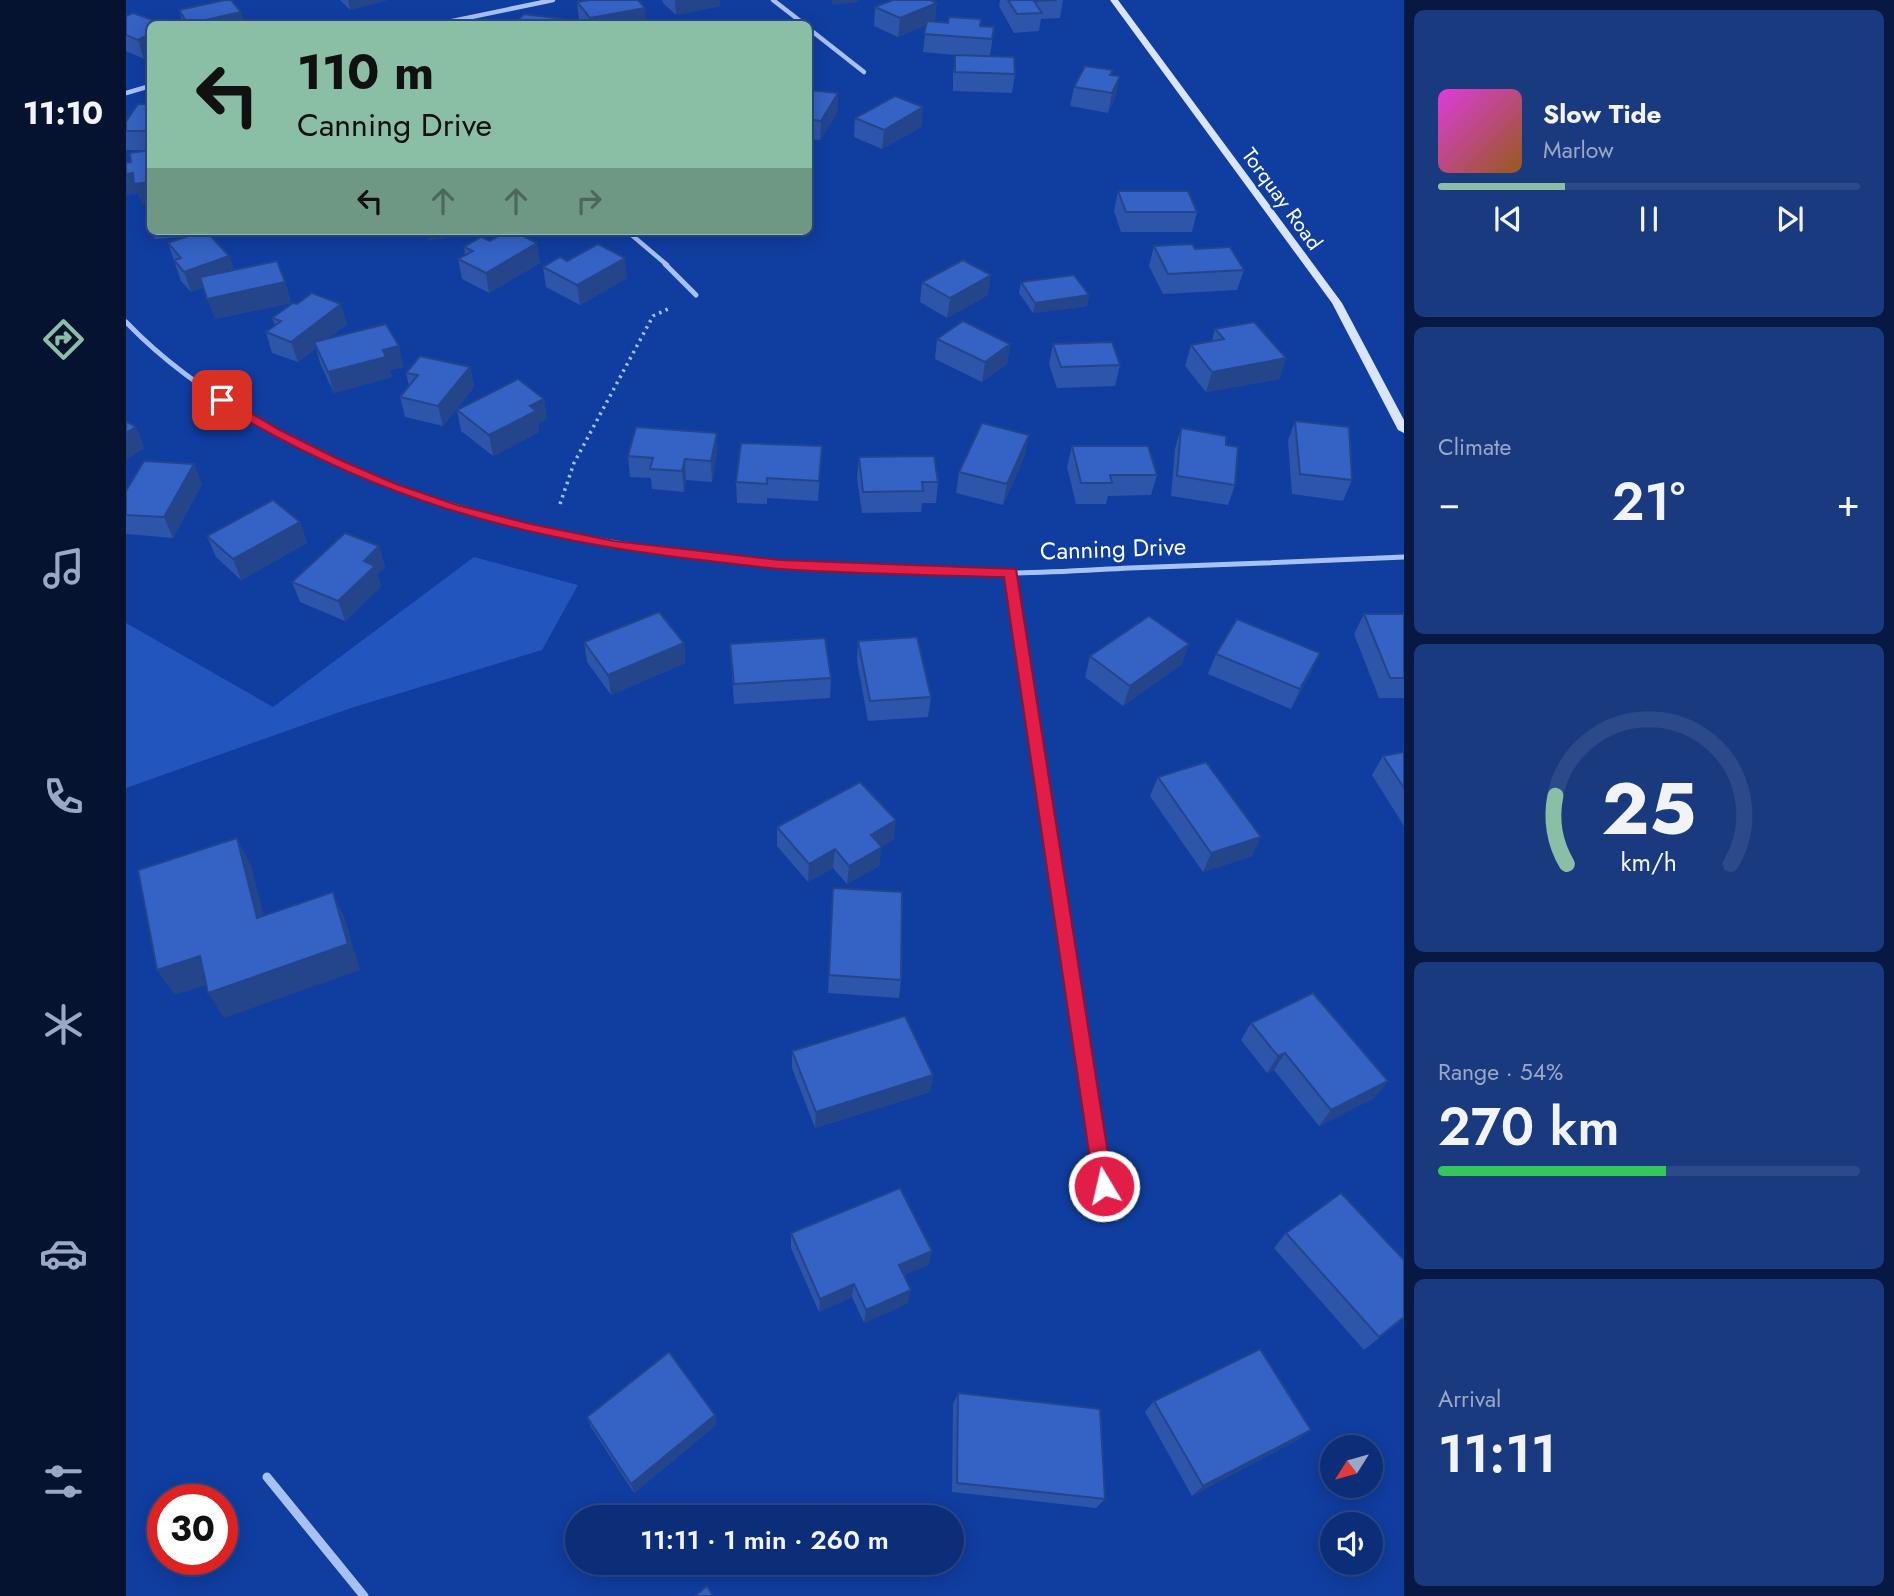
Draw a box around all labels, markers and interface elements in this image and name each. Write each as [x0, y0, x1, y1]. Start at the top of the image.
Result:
text: 110 m [297, 37, 434, 107]
icon: left [182, 49, 273, 140]
text: 11:10 [23, 90, 103, 136]
text: Slow Tide [1543, 95, 1662, 133]
text: Canning Drive [297, 102, 492, 148]
text: Marlow [1543, 133, 1614, 167]
street label: Torquay Road [1235, 142, 1329, 256]
icon: left [351, 182, 389, 220]
icon: ahead [424, 182, 462, 220]
icon: ahead [497, 182, 535, 220]
icon: right [570, 182, 608, 220]
icon: previous [1489, 200, 1527, 238]
icon: pause [1630, 200, 1668, 238]
icon: next [1771, 200, 1809, 238]
icon: directions [39, 315, 88, 364]
pin [192, 370, 252, 430]
icon: arrive [203, 381, 241, 419]
text: Climate [1438, 430, 1511, 464]
text: 21° [1612, 464, 1685, 540]
text: − [1438, 475, 1460, 530]
text: + [1837, 475, 1860, 530]
street label: Canning Drive [1039, 528, 1187, 569]
icon: music [39, 544, 88, 593]
text: 25 [1602, 756, 1696, 861]
icon: phone [39, 772, 88, 821]
text: km/h [1621, 844, 1677, 880]
icon: climate [39, 1000, 88, 1049]
text: Range · 54% [1438, 1055, 1563, 1089]
text: 270 km [1438, 1089, 1620, 1165]
position arrow [1067, 1149, 1141, 1223]
icon: car [39, 1229, 88, 1278]
text: Arrival [1438, 1382, 1501, 1416]
text: 11:11 [1438, 1416, 1557, 1492]
north arrow [1320, 1435, 1382, 1498]
map controls [1320, 1435, 1383, 1575]
icon: filters [39, 1457, 88, 1506]
speed limit sign: 30 [147, 1484, 238, 1575]
button: sound [1320, 1512, 1383, 1575]
text: 11:11 · 1 min · 260 m [640, 1521, 889, 1559]

